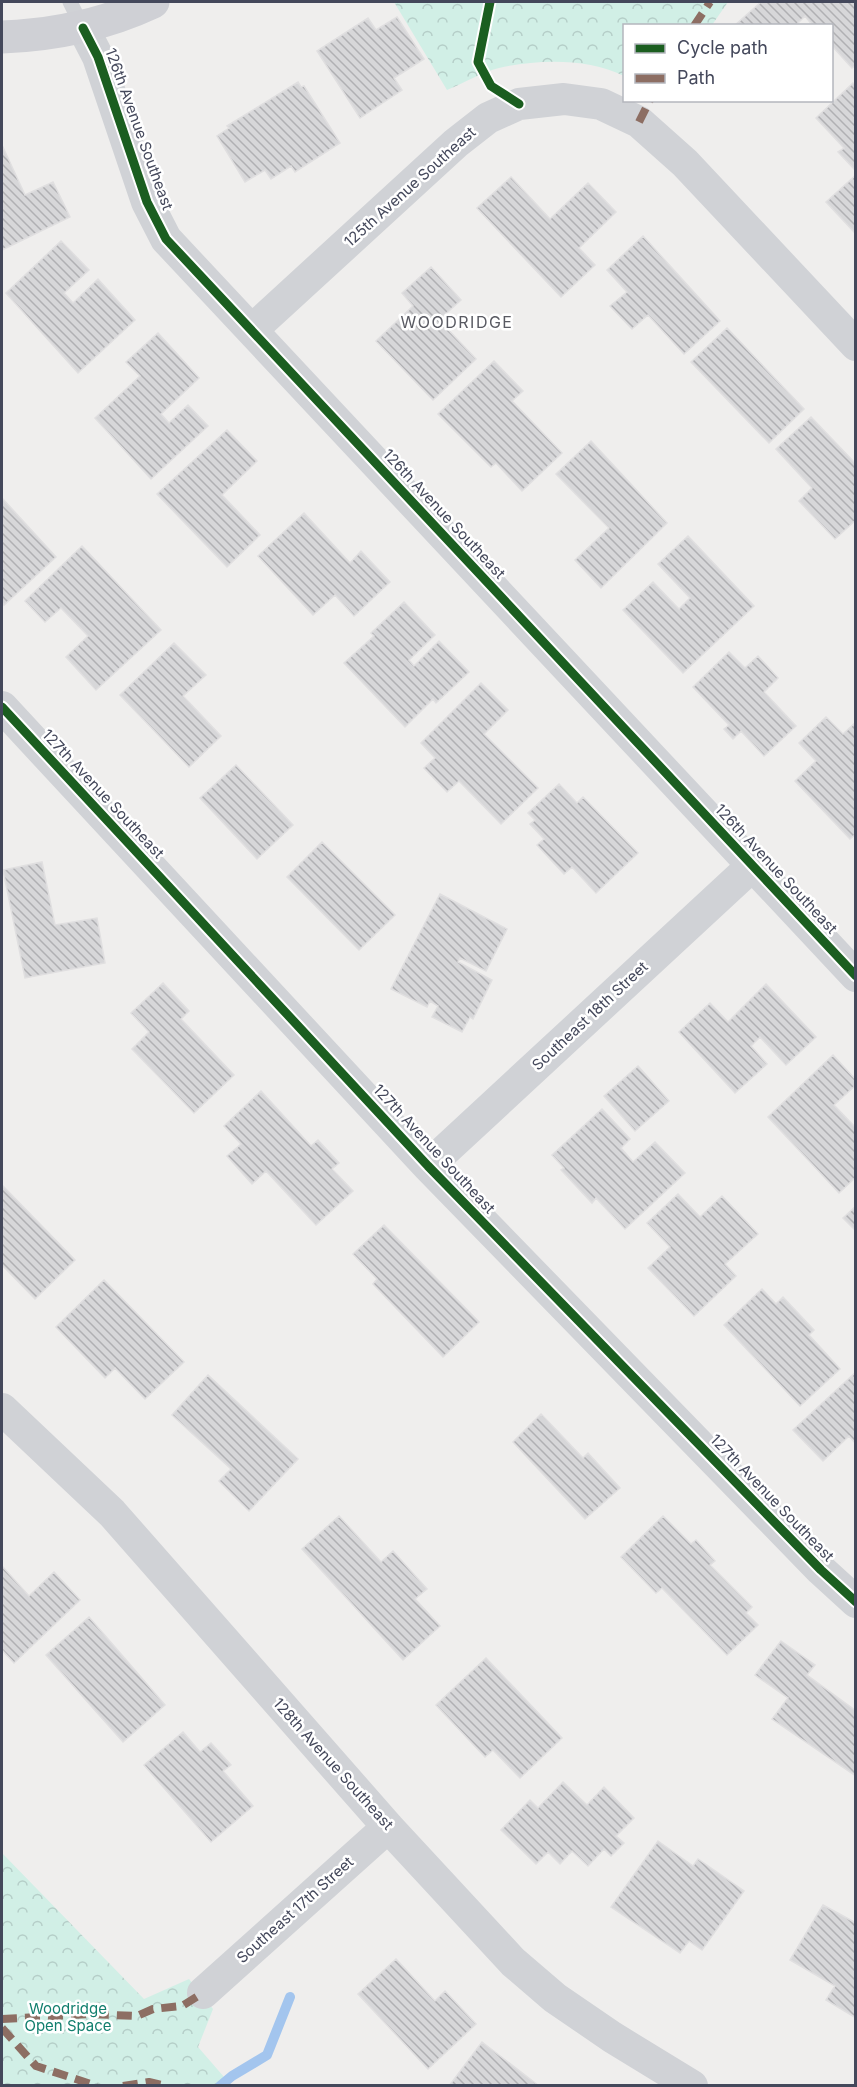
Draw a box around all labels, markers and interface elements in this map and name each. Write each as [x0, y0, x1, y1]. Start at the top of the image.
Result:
legend [623, 24, 833, 102]
text: Cycle path [677, 37, 768, 58]
street label: 126th Avenue Southeast [101, 45, 178, 212]
text: Path [677, 67, 715, 88]
street label: 125th Avenue Southeast [340, 122, 480, 251]
district label: WOODRIDGE [401, 312, 513, 332]
street label: 126th Avenue Southeast [379, 445, 510, 583]
street label: 127th Avenue Southeast [38, 725, 168, 862]
street label: 126th Avenue Southeast [711, 800, 842, 938]
street label: Southeast 18th Street [528, 957, 652, 1074]
street label: 127th Avenue Southeast [369, 1080, 499, 1217]
street label: 127th Avenue Southeast [706, 1430, 838, 1565]
street label: 128th Avenue Southeast [269, 1694, 398, 1834]
street label: Southeast 17th Street [232, 1852, 357, 1967]
park label: Woodridge Open Space [24, 1999, 112, 2035]

